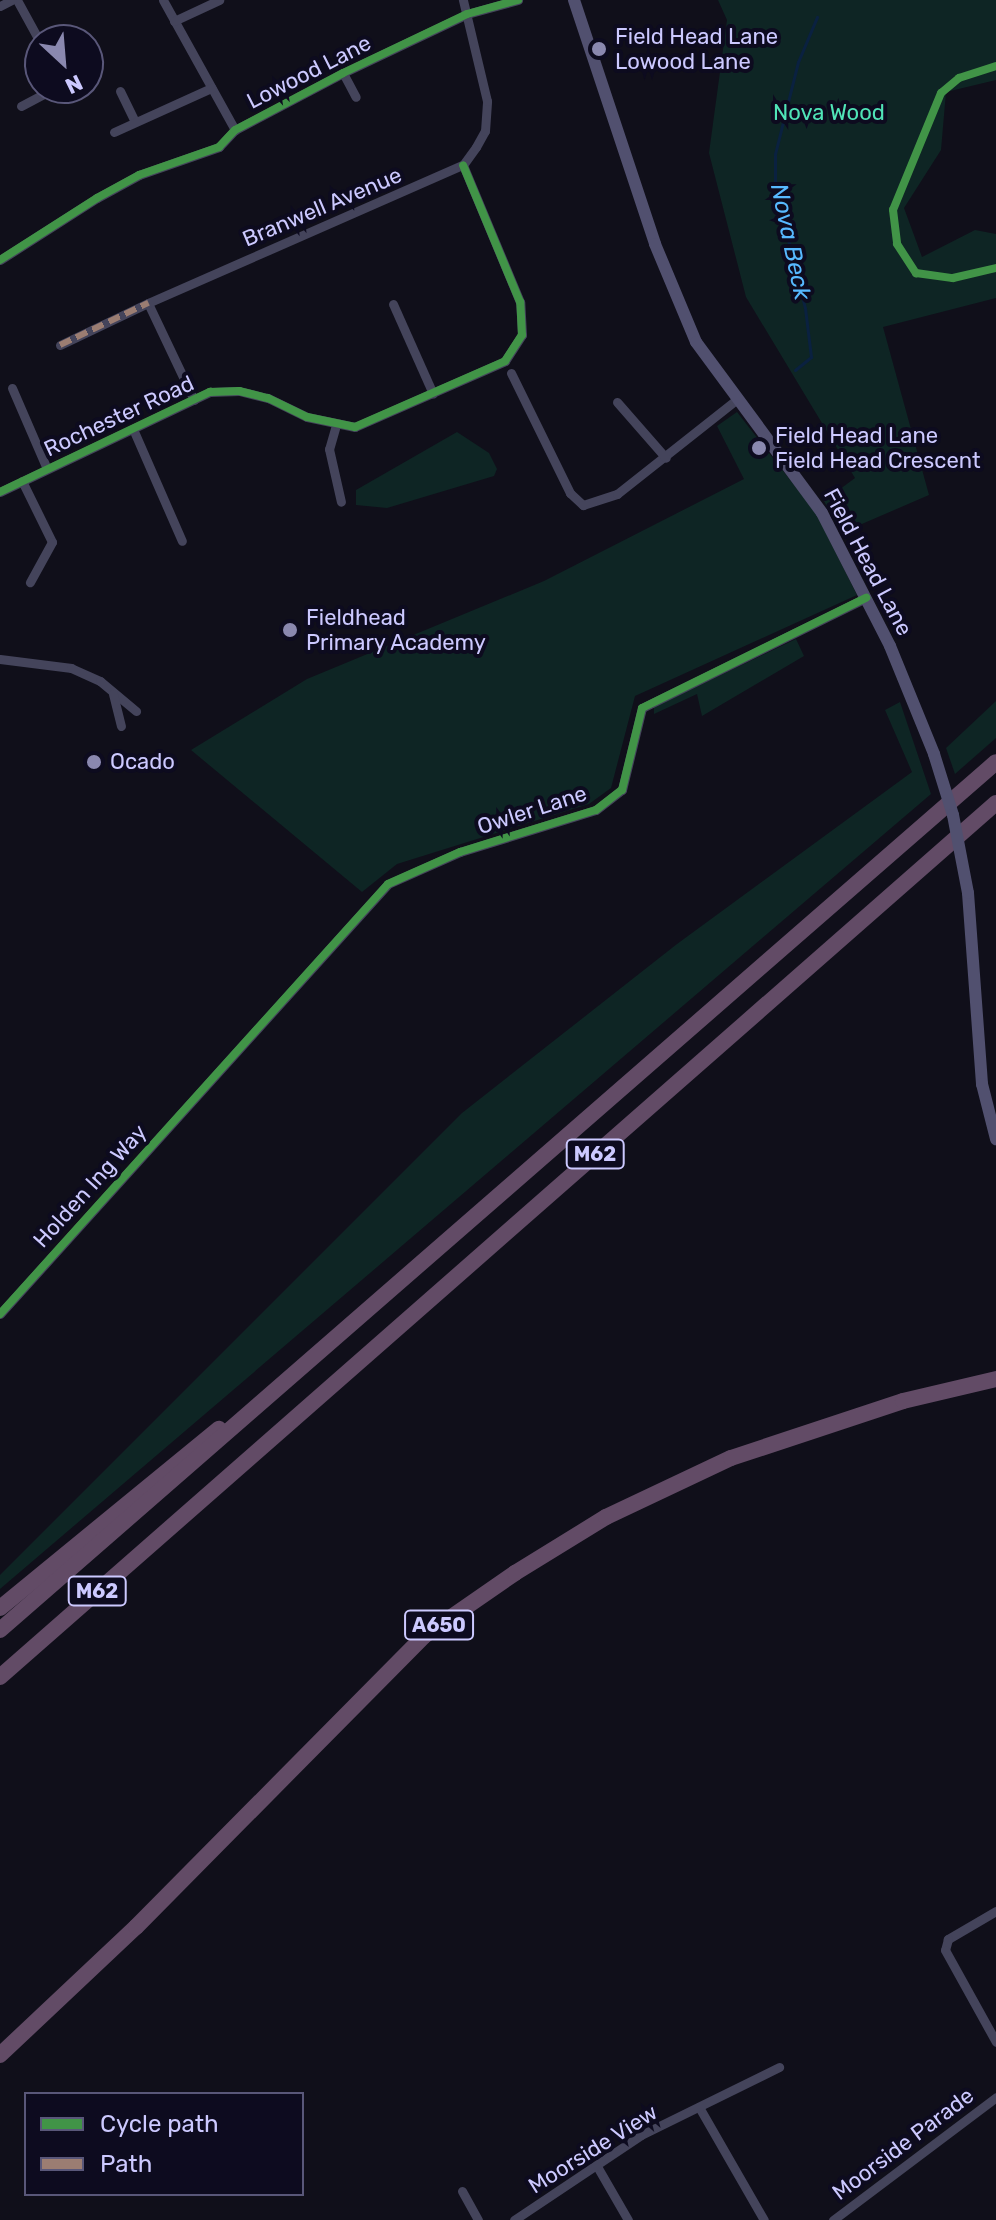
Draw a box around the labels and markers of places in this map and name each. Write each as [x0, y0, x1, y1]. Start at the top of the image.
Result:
place label: Field Head Lane Lowood Lane [615, 23, 778, 74]
marker: Field Head Lane Lowood Lane [590, 40, 608, 58]
place label: Field Head Lane Field Head Crescent [775, 422, 981, 474]
marker: Field Head Lane Field Head Crescent [750, 439, 768, 457]
place label: Fieldhead Primary Academy [306, 604, 487, 656]
marker: Fieldhead Primary Academy [281, 621, 299, 639]
place label: Ocado [110, 749, 175, 775]
marker: Ocado [85, 753, 103, 771]

